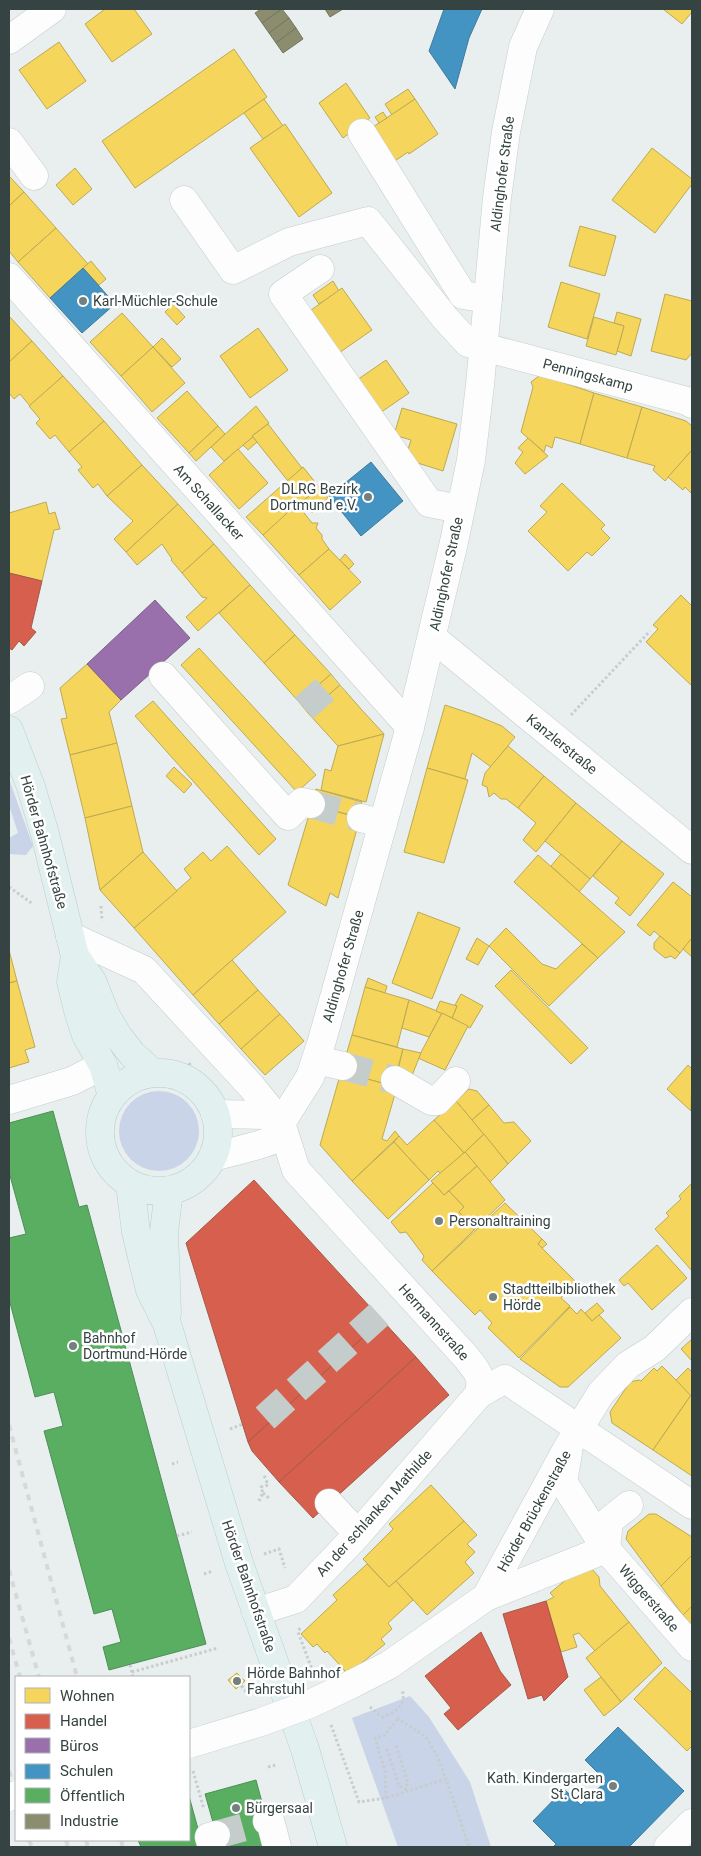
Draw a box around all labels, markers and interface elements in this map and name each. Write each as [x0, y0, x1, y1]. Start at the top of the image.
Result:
street label: Aldinghofer Straße [487, 115, 517, 233]
place label: Karl-Müchler-Schule [93, 293, 218, 309]
marker: Karl-Müchler-Schule [77, 295, 89, 307]
street label: Penningskamp [541, 355, 635, 395]
street label: Am Schallacker [171, 461, 247, 543]
place label: DLRG Bezirk Dortmund e.V. [270, 481, 359, 513]
marker: DLRG Bezirk Dortmund e.V. [362, 491, 374, 503]
street label: Aldinghofer Straße [426, 516, 466, 632]
street label: Kanzlerstraße [523, 711, 601, 777]
street label: Hörder Bahnhofstraße [17, 773, 71, 911]
street label: Aldinghofer Straße [319, 908, 367, 1024]
place label: Personaltraining [449, 1213, 551, 1229]
marker: Personaltraining [433, 1215, 445, 1227]
street label: Hermannstraße [396, 1281, 472, 1363]
place label: Stadtteilbibliothek Hörde [503, 1281, 616, 1313]
marker: Stadtteilbibliothek Hörde [487, 1291, 499, 1303]
place label: Bahnhof Dortmund-Hörde [83, 1330, 187, 1362]
marker: Bahnhof Dortmund-Hörde [67, 1340, 79, 1352]
street label: An der schlanken Mathilde [313, 1446, 435, 1580]
street label: Hörder Brückenstraße [494, 1447, 574, 1575]
street label: Hörder Bahnhofstraße [219, 1518, 279, 1654]
street label: Wiggerstraße [616, 1561, 682, 1635]
place label: Hörde Bahnhof Fahrstuhl [247, 1665, 341, 1697]
marker: Hörde Bahnhof Fahrstuhl [231, 1675, 243, 1687]
legend [15, 1676, 190, 1841]
text: Wohnen [60, 1687, 114, 1705]
text: Handel [60, 1712, 107, 1730]
text: Büros [60, 1737, 99, 1755]
text: Schulen [60, 1762, 113, 1780]
place label: Kath. Kindergarten St. Clara [487, 1770, 603, 1802]
marker: Kath. Kindergarten St. Clara [607, 1780, 619, 1792]
text: Öffentlich [60, 1787, 125, 1805]
place label: Bürgersaal [246, 1800, 313, 1816]
marker: Bürgersaal [230, 1802, 242, 1814]
text: Industrie [60, 1812, 118, 1830]

